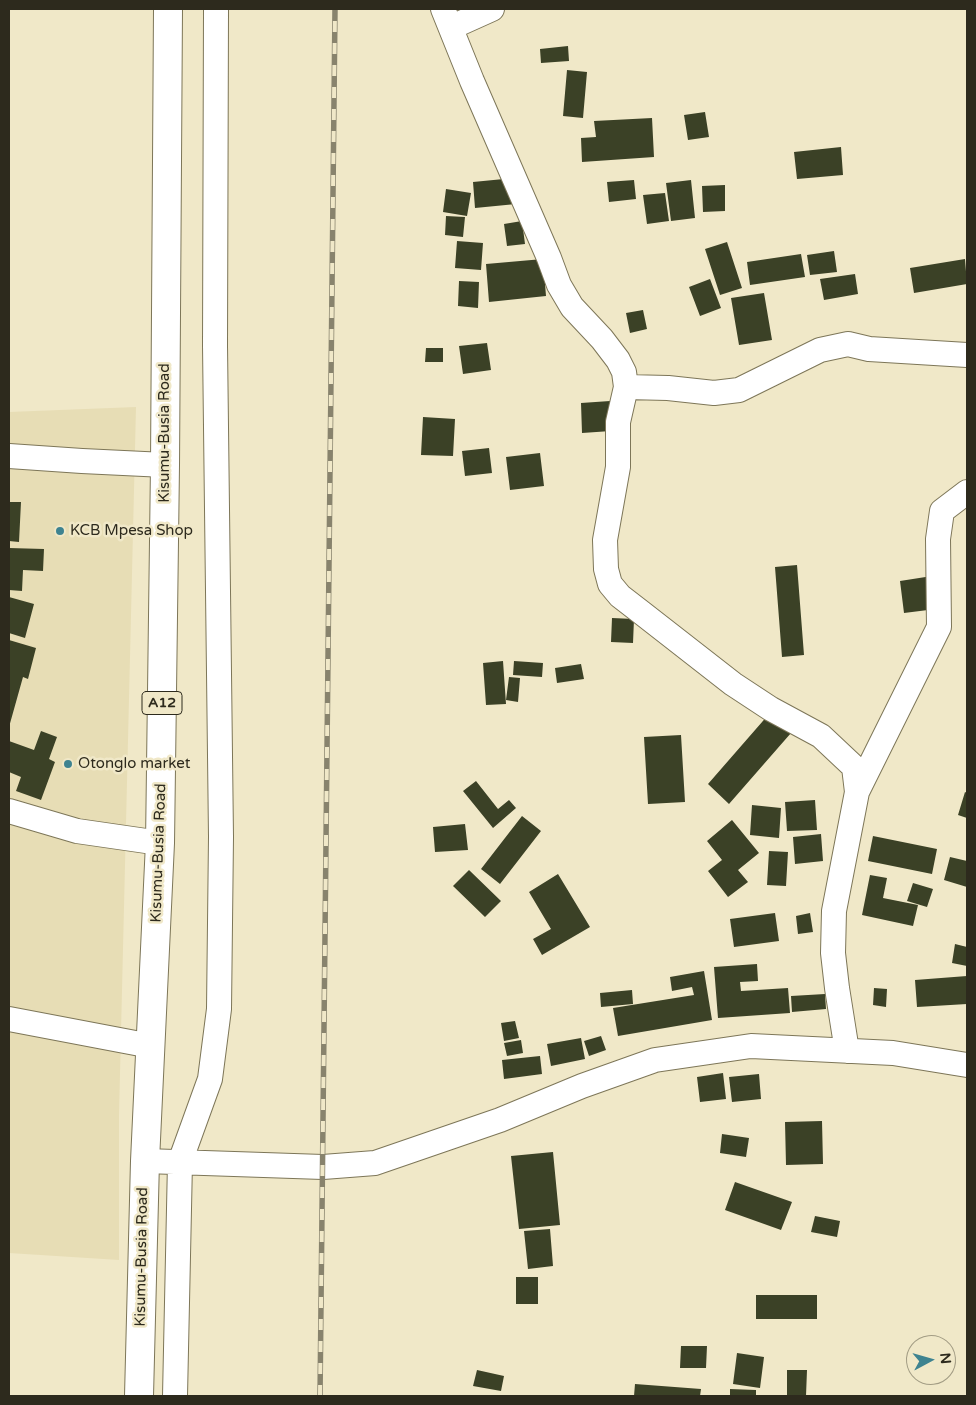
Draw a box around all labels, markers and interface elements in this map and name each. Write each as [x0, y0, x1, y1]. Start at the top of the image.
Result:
street label: Kisumu-Busia Road [156, 363, 174, 503]
place label: KCB Mpesa Shop [70, 522, 193, 540]
marker: KCB Mpesa Shop [54, 525, 66, 537]
road number: A12 [142, 691, 182, 714]
place label: Otonglo market [78, 755, 190, 773]
marker: Otonglo market [62, 758, 74, 770]
street label: Kisumu-Busia Road [148, 783, 170, 923]
street label: Kisumu-Busia Road [132, 1187, 152, 1327]
north arrow [906, 1335, 956, 1385]
text: N [936, 1352, 954, 1365]

